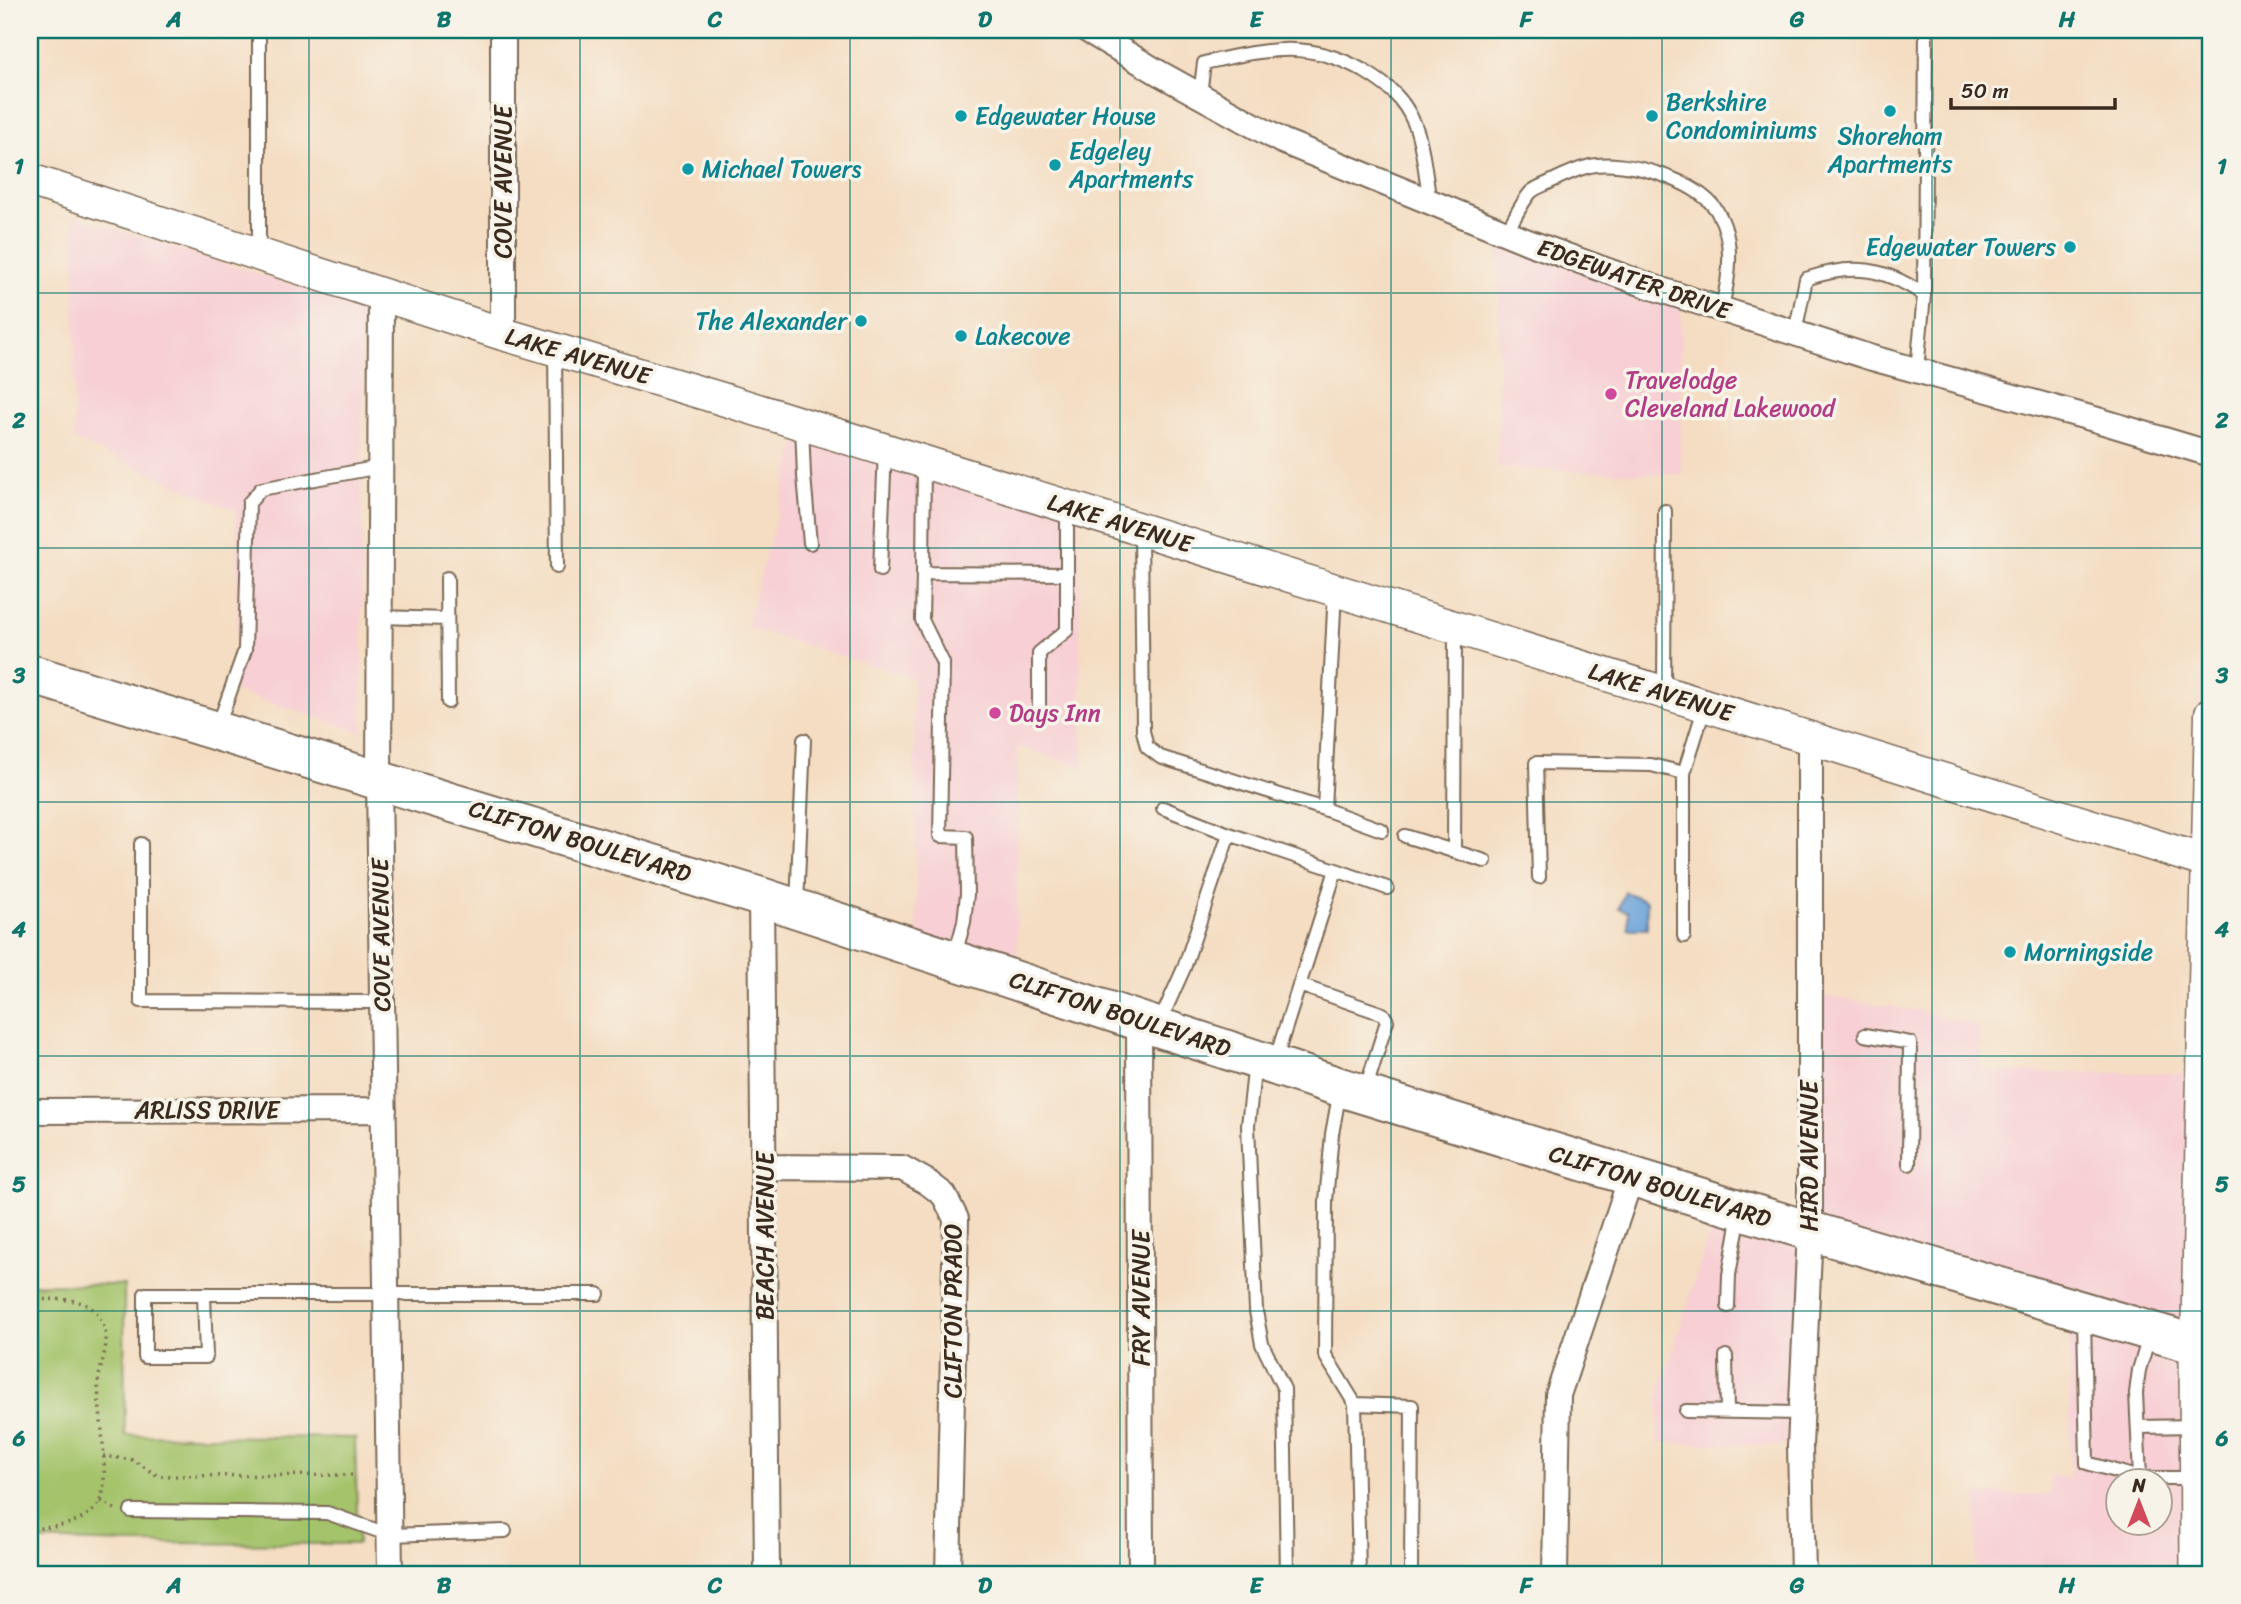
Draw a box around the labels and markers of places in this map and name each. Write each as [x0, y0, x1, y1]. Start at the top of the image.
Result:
place label: Berkshire Condominiums [1666, 81, 1817, 151]
place label: Edgewater House [975, 95, 1156, 137]
marker: Shoreham Apartments [1882, 103, 1898, 119]
marker: Edgewater House [953, 108, 969, 124]
marker: Berkshire Condominiums [1644, 108, 1660, 124]
place label: Shoreham Apartments [1827, 115, 1953, 185]
place label: Edgeley Apartments [1068, 130, 1194, 200]
place label: Michael Towers [702, 148, 862, 190]
marker: Edgeley Apartments [1047, 157, 1063, 173]
marker: Michael Towers [680, 161, 696, 177]
place label: Edgewater Towers [1866, 226, 2056, 268]
marker: Edgewater Towers [2062, 239, 2078, 255]
place label: The Alexander [696, 300, 848, 342]
marker: The Alexander [853, 313, 869, 329]
place label: Lakecove [975, 315, 1071, 357]
marker: Lakecove [953, 328, 969, 344]
place label: Travelodge Cleveland Lakewood [1625, 359, 1836, 429]
marker: Travelodge Cleveland Lakewood [1603, 386, 1619, 402]
place label: Days Inn [1009, 692, 1101, 734]
marker: Days Inn [987, 705, 1003, 721]
place label: Morningside [2024, 931, 2153, 973]
marker: Morningside [2002, 944, 2018, 960]

